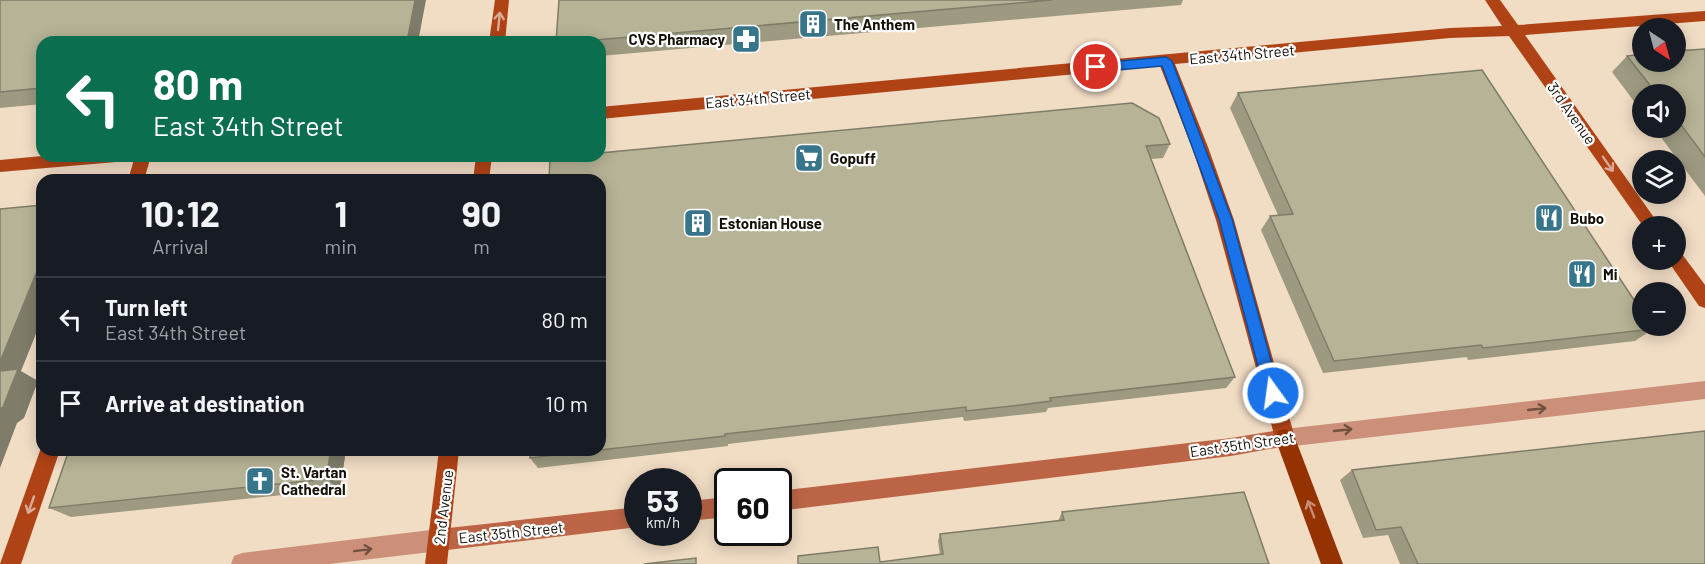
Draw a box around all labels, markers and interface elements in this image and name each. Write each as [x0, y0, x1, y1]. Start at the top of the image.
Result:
building icon: The Anthem [797, 8, 829, 40]
one-way arrow [494, 12, 505, 31]
place label: The Anthem [834, 15, 915, 33]
north arrow [1632, 18, 1686, 72]
map controls [1632, 18, 1686, 336]
pharmacy icon: CVS Pharmacy [730, 23, 762, 55]
place label: CVS Pharmacy [628, 30, 725, 48]
street label: East 34th Street [1188, 40, 1296, 68]
pin [1070, 41, 1121, 92]
icon: arrive [1079, 50, 1112, 83]
text: 80 m [153, 58, 243, 108]
icon: left [54, 60, 132, 138]
street label: 3rd Avenue [1544, 78, 1600, 148]
street label: East 34th Street [704, 84, 812, 112]
button: sound [1632, 84, 1686, 138]
text: East 34th Street [153, 109, 344, 141]
supermarket icon: Gopuff [793, 142, 825, 174]
place label: Gopuff [830, 149, 876, 167]
button: layers [1632, 150, 1686, 204]
one-way arrow [1602, 155, 1614, 172]
text: 10:12 [141, 191, 220, 234]
text: 1 [334, 191, 347, 234]
text: 90 [462, 191, 501, 234]
restaurant icon: Bubo [1533, 202, 1565, 234]
building icon: Estonian House [682, 207, 714, 239]
place label: Bubo [1570, 209, 1604, 227]
place label: Estonian House [719, 214, 822, 232]
button: + [1632, 216, 1686, 270]
text: Arrival [152, 234, 208, 258]
text: min [325, 234, 357, 258]
text: m [473, 234, 490, 258]
restaurant icon: Mi [1566, 258, 1598, 290]
place label: Mi [1603, 265, 1618, 283]
button: − [1632, 282, 1686, 336]
text: Turn left [105, 294, 188, 320]
icon: left [54, 303, 87, 336]
text: 80 m [542, 306, 588, 332]
text: East 34th Street [105, 320, 246, 344]
position arrow [1241, 361, 1305, 425]
icon: arrive [54, 387, 87, 420]
text: Arrive at destination [105, 390, 304, 416]
text: 10 m [545, 390, 588, 416]
one-way arrow [1527, 403, 1546, 414]
one-way arrow [1333, 424, 1353, 435]
street label: East 35th Street [1189, 428, 1295, 460]
place label: St. Vartan Cathedral [281, 463, 347, 498]
church icon: St. Vartan Cathedral [244, 465, 276, 497]
speed limit sign: 60 [714, 468, 792, 546]
street label: 2nd Avenue [430, 469, 456, 545]
text: 53 [647, 482, 679, 518]
one-way arrow [24, 495, 35, 514]
one-way arrow [1305, 501, 1316, 519]
text: km/h [646, 513, 680, 531]
street label: East 35th Street [458, 518, 564, 546]
one-way arrow [352, 544, 372, 555]

